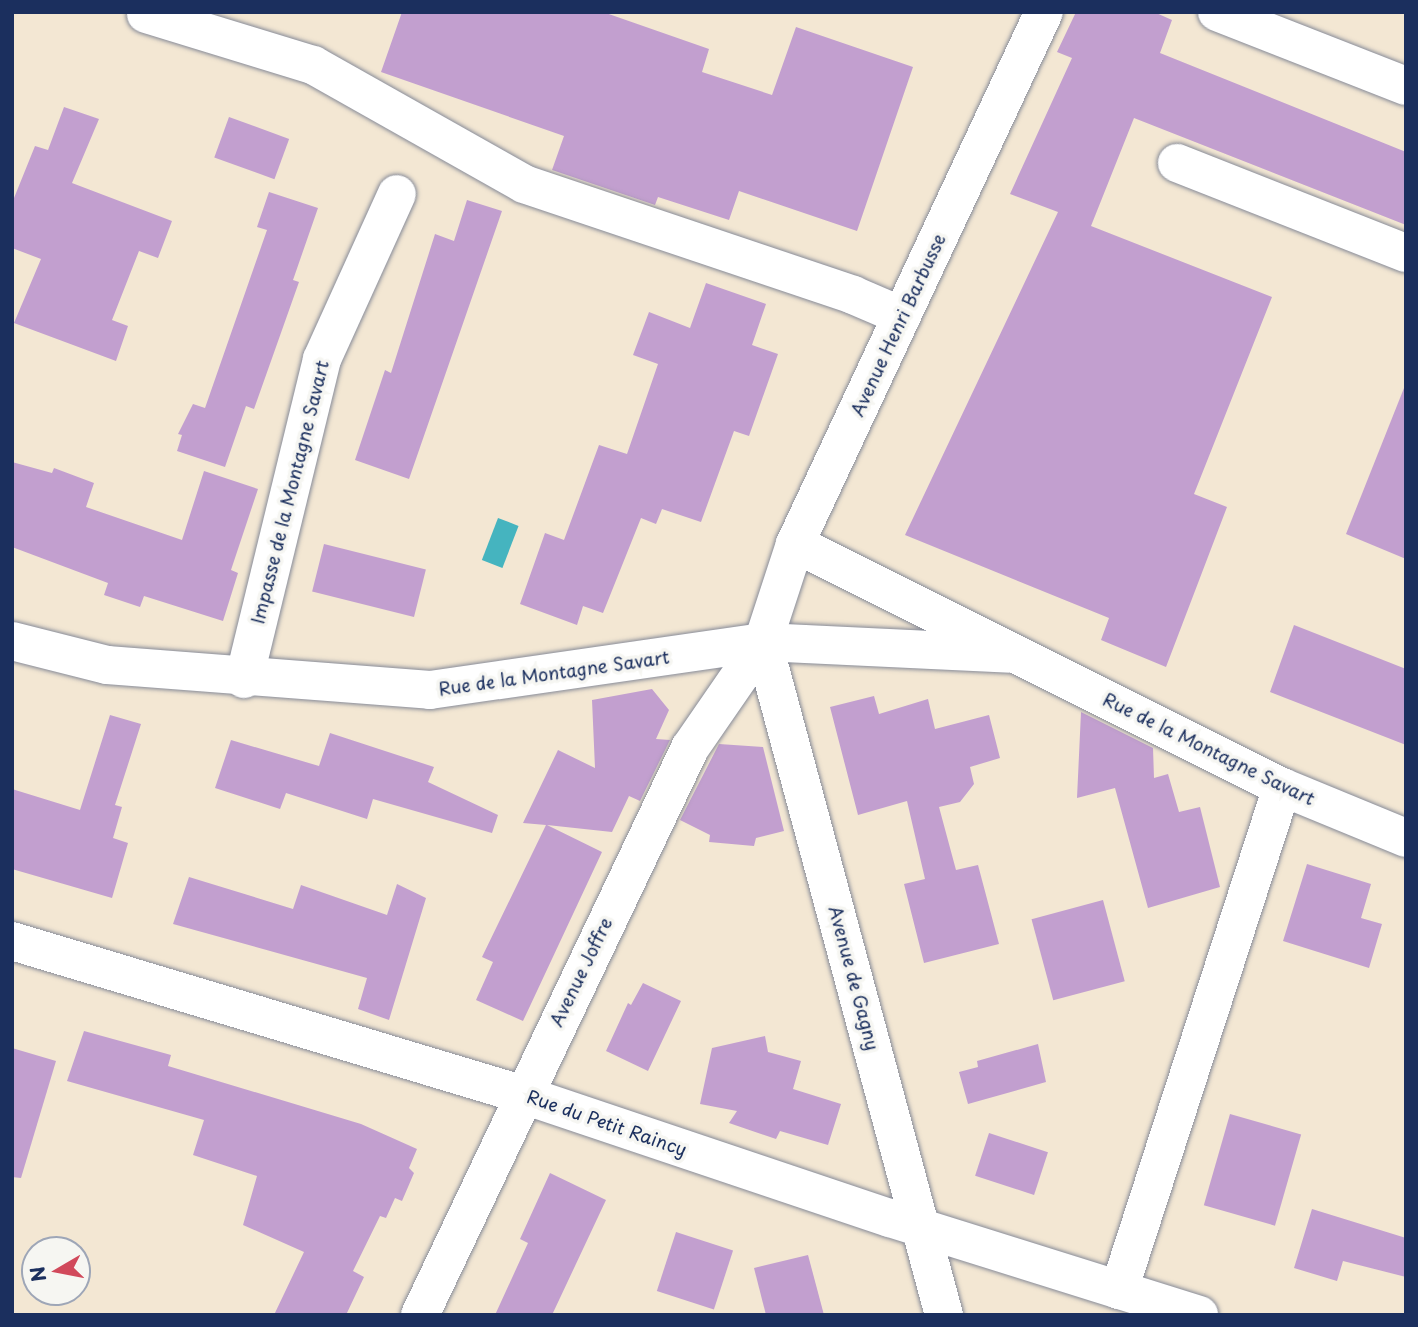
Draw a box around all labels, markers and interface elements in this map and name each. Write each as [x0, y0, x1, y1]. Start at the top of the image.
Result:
street label: Avenue Henri Barbusse [846, 230, 950, 420]
street label: Impasse de la Montagne Savart [246, 357, 334, 627]
street label: Rue de la Montagne Savart [435, 646, 673, 700]
street label: Rue de la Montagne Savart [1098, 687, 1320, 811]
street label: Avenue de Gagny [824, 903, 884, 1053]
street label: Avenue Joffre [545, 914, 617, 1030]
street label: Rue du Petit Raincy [523, 1085, 691, 1161]
north arrow [21, 1236, 91, 1306]
text: N [22, 1264, 52, 1284]

